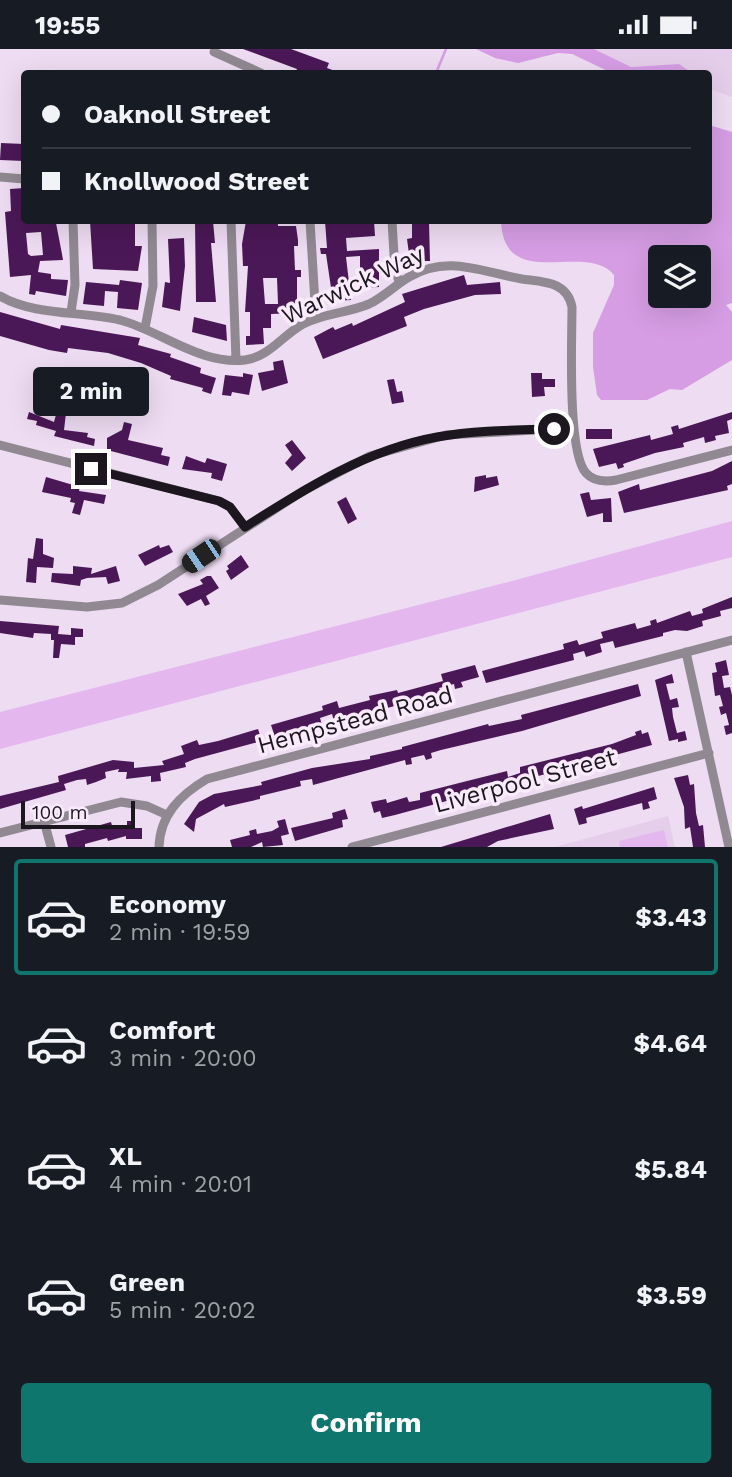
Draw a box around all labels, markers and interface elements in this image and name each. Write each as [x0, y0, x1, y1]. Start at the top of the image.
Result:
text: 19:55 [35, 10, 100, 40]
text: Oaknoll Street [84, 99, 270, 129]
text: Knollwood Street [84, 166, 309, 196]
street label: Warwick Way [278, 240, 429, 330]
map controls [648, 245, 711, 308]
button: layers [648, 245, 711, 308]
callout: 2 min [33, 367, 149, 417]
text: 2 min [60, 378, 122, 405]
route start [538, 413, 570, 445]
route end [75, 453, 107, 485]
car [178, 536, 225, 576]
street label: Hempstead Road [254, 680, 456, 760]
street label: Liverpool Street [431, 743, 619, 819]
scale bar [21, 798, 135, 830]
text: 100 m [32, 801, 88, 824]
icon: car [25, 886, 88, 949]
text: Economy [109, 889, 226, 919]
text: $3.43 [635, 902, 707, 932]
text: 2 min · 19:59 [109, 919, 251, 946]
icon: car [25, 1012, 88, 1075]
text: Comfort [109, 1015, 215, 1045]
text: $4.64 [633, 1028, 707, 1058]
text: 3 min · 20:00 [109, 1045, 257, 1072]
icon: car [25, 1138, 88, 1201]
text: XL [109, 1141, 142, 1171]
text: $5.84 [635, 1154, 707, 1184]
text: 4 min · 20:01 [109, 1171, 252, 1198]
icon: car [25, 1264, 88, 1327]
text: Green [109, 1267, 185, 1297]
text: $3.59 [636, 1280, 707, 1310]
text: 5 min · 20:02 [109, 1297, 256, 1324]
button: Confirm [21, 1383, 711, 1463]

